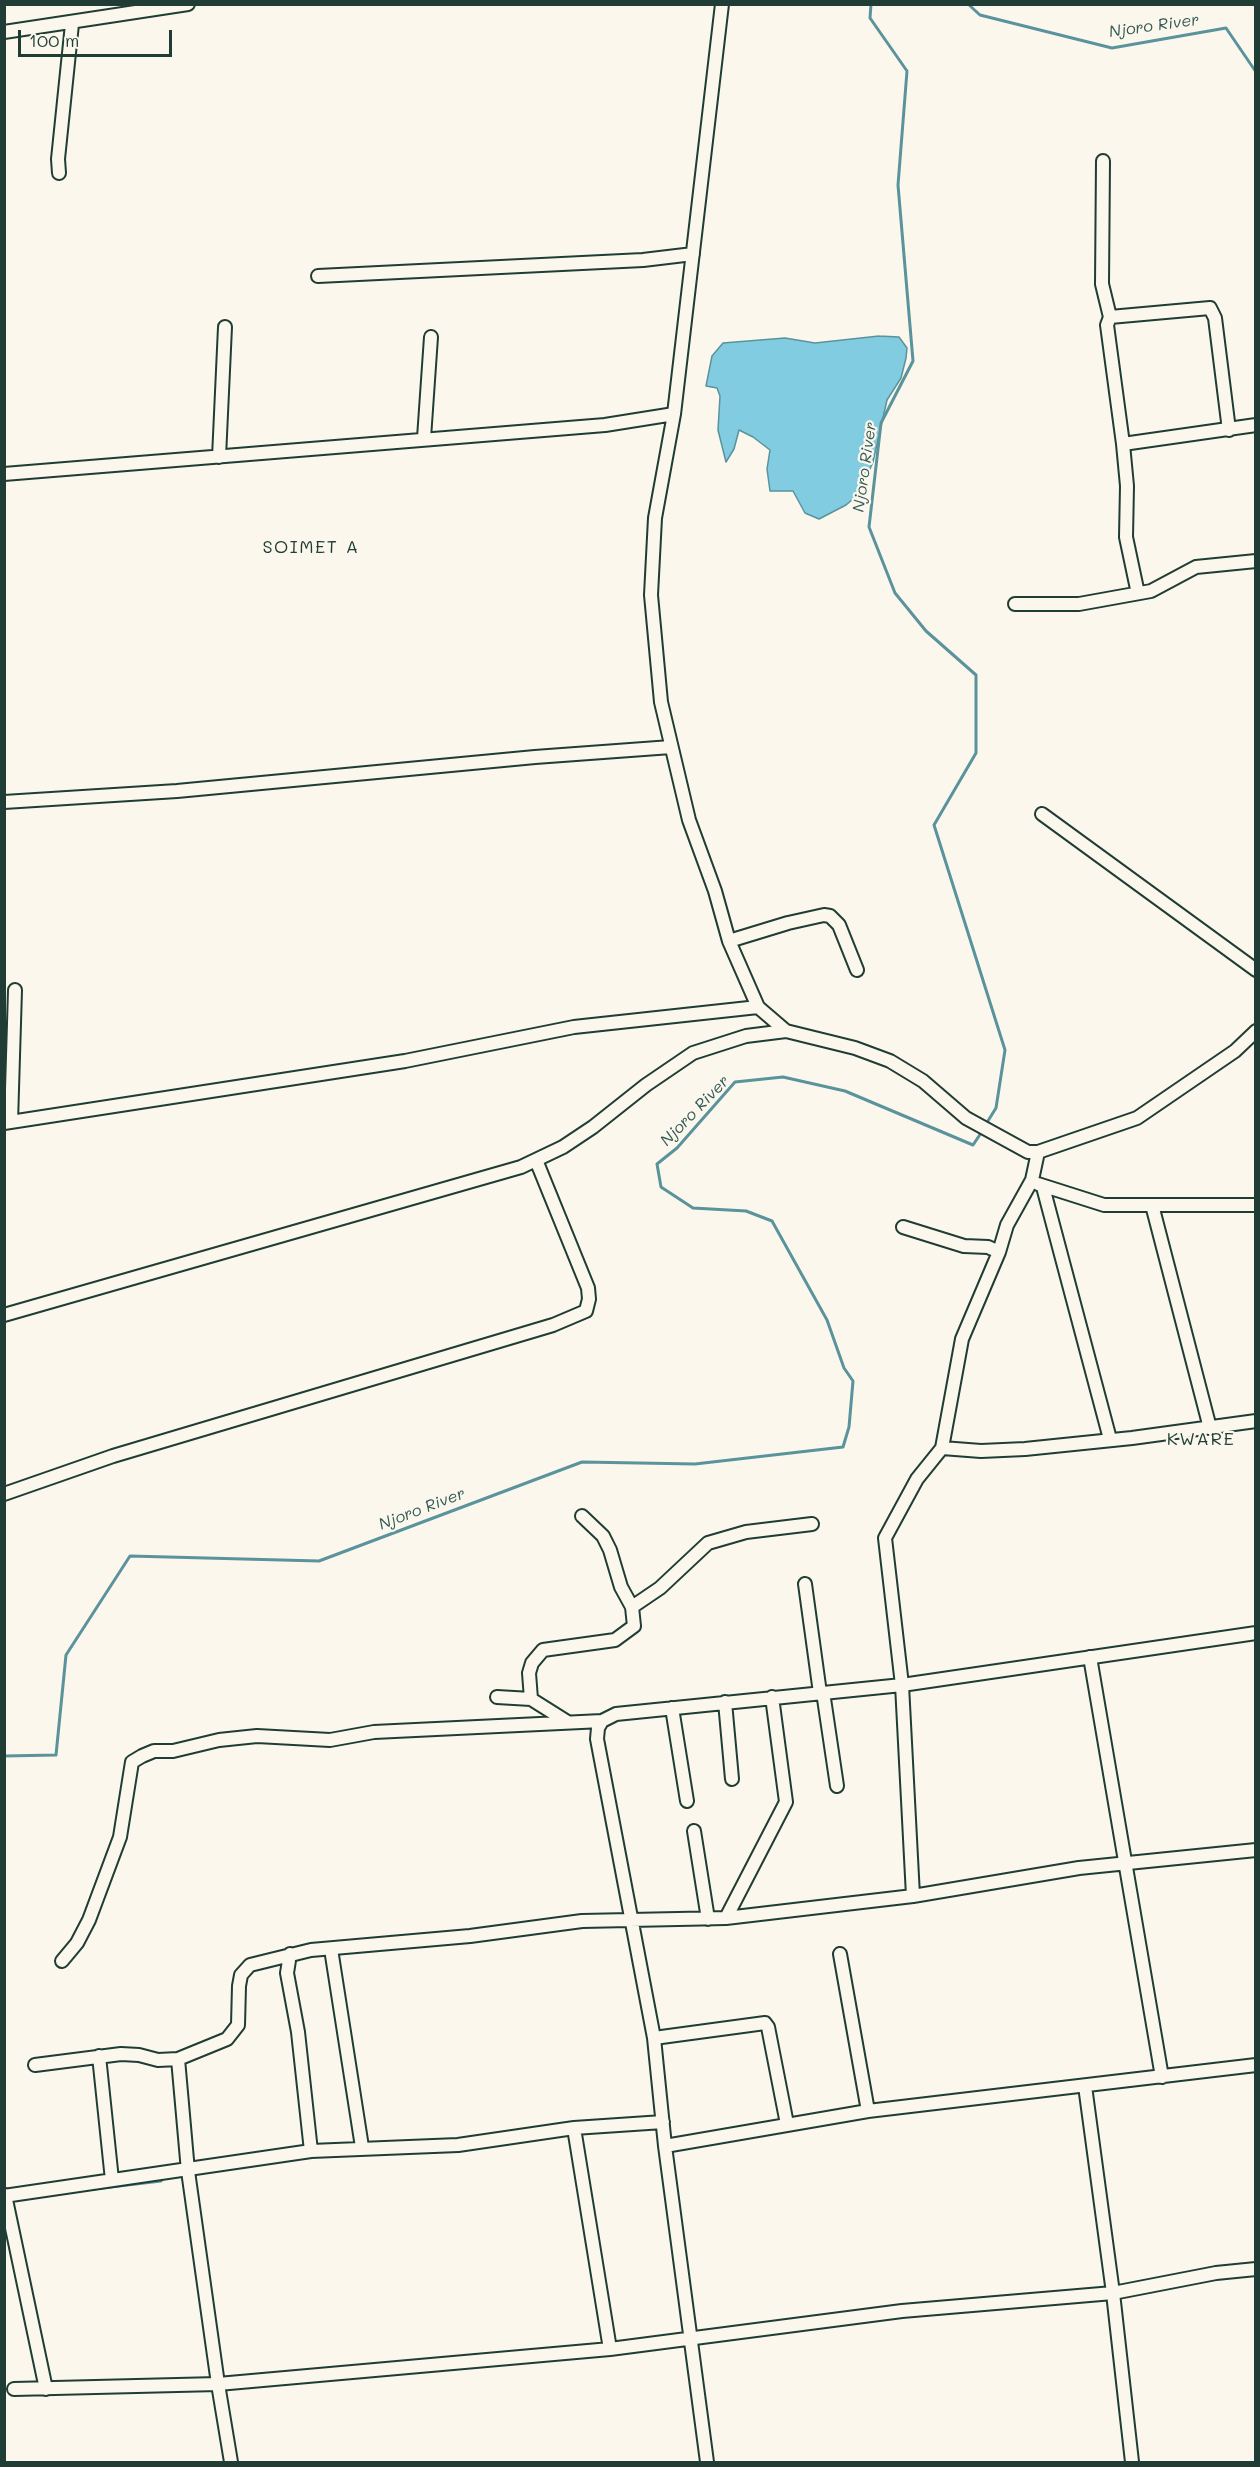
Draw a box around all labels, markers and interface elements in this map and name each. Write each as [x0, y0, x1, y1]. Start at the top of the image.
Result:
water label: Njoro River [1108, 10, 1200, 42]
scale bar [21, 18, 176, 56]
text: 100 m [29, 28, 79, 52]
water label: Njoro River [849, 421, 881, 513]
district label: SOIMET A [262, 536, 360, 558]
water label: Njoro River [657, 1072, 733, 1150]
district label: KWARE [1167, 1428, 1235, 1450]
water label: Njoro River [376, 1484, 468, 1534]

